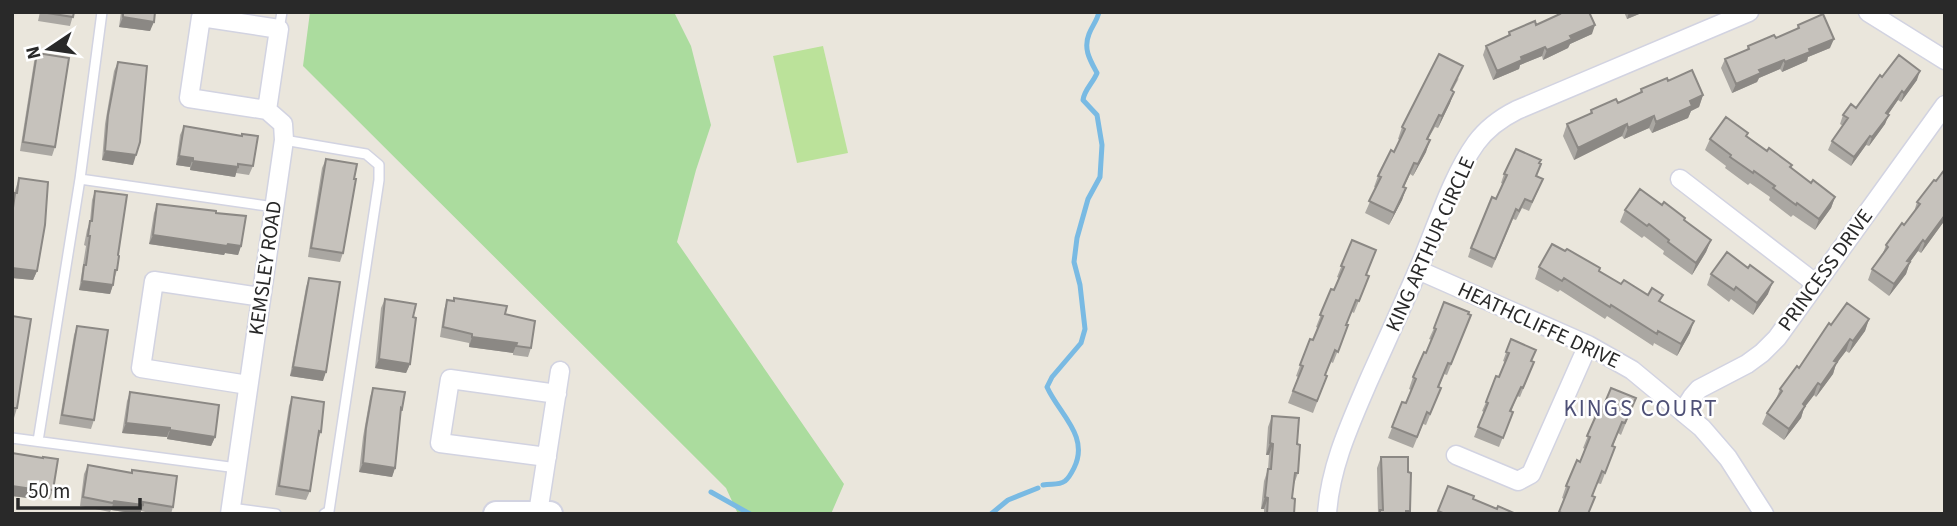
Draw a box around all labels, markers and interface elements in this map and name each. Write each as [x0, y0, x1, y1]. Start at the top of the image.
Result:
north arrow [14, 14, 84, 84]
text: N [19, 43, 48, 62]
street label: KING ARTHUR CIRCLE [1378, 152, 1482, 336]
street label: KEMSLEY ROAD [241, 199, 289, 337]
street label: PRINCESS DRIVE [1770, 203, 1880, 337]
street label: HEATHCLIFFE DRIVE [1453, 274, 1625, 376]
district label: KINGS COURT [1563, 392, 1719, 425]
scale bar [18, 466, 140, 510]
text: 50 m [28, 476, 70, 506]

